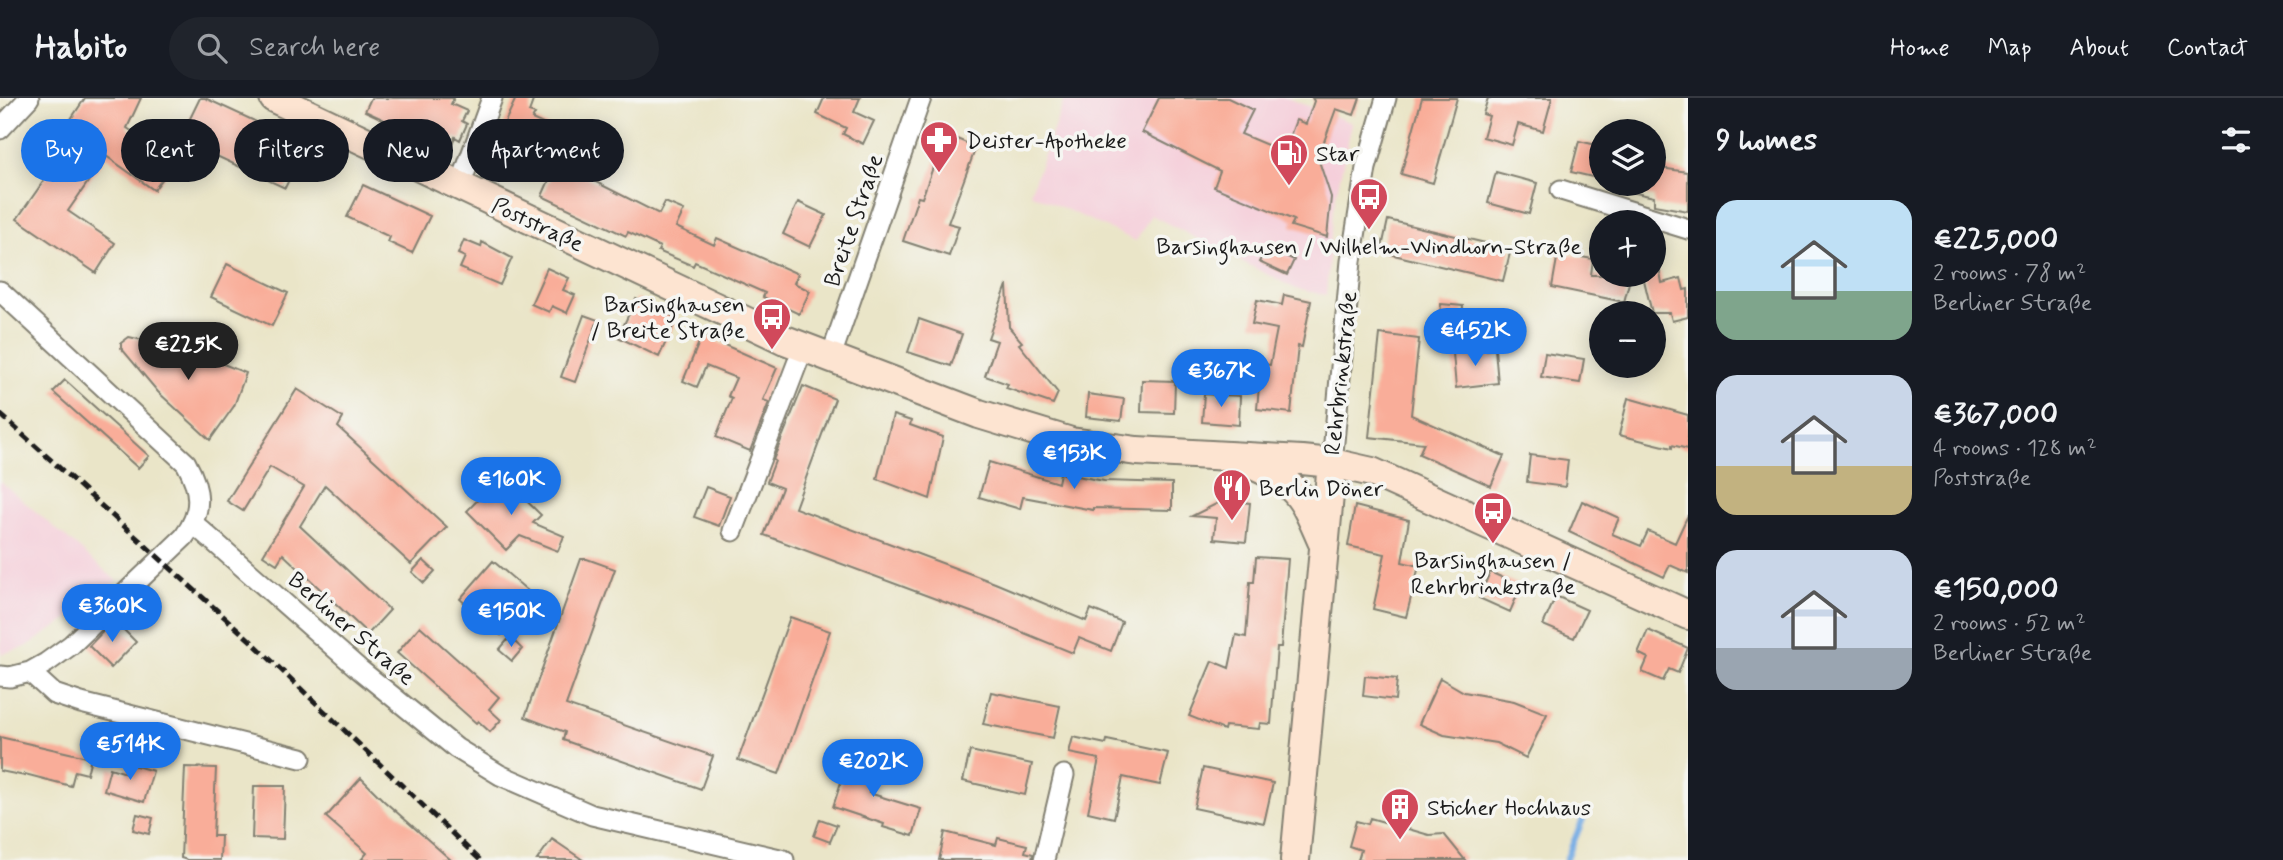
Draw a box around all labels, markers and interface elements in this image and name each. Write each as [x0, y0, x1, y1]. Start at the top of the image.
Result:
search box [169, 17, 659, 80]
text: Habito [35, 26, 127, 70]
icon: search [193, 29, 231, 67]
text: Search here [249, 31, 380, 65]
text: Home [1890, 33, 1950, 64]
text: Map [1988, 33, 2032, 64]
text: About [2070, 33, 2129, 64]
text: Contact [2167, 33, 2248, 64]
chip: Buy [21, 119, 107, 182]
chip: Rent [121, 119, 220, 182]
chip: Filters [234, 119, 349, 182]
chip: New [363, 119, 453, 182]
chip: Apartment [467, 119, 624, 182]
pharmacy icon: Deister-Apotheke [918, 119, 960, 174]
map controls [1589, 119, 1666, 378]
button: layers [1589, 119, 1666, 196]
text: 9 homes [1716, 121, 1817, 160]
icon: filters [2217, 121, 2255, 159]
place label: Deister-Apotheke [966, 127, 1127, 158]
fuel station icon: Star [1268, 132, 1310, 187]
place label: Star [1316, 140, 1360, 170]
street label: Breite Straße [818, 150, 892, 291]
bus stop icon: Barsinghausen / Wilhelm-Windhorn-Straße [1348, 176, 1390, 231]
street label: Poststraße [486, 192, 588, 260]
button: + [1589, 210, 1666, 287]
text: €225,000 [1933, 220, 2058, 259]
icon: home [1772, 228, 1856, 312]
place label: Barsinghausen / Wilhelm-Windhorn-Straße [1156, 233, 1582, 265]
text: 2 rooms · 78 m² [1933, 259, 2086, 289]
text: Berliner Straße [1933, 289, 2092, 319]
street label: Rehrbrinkstraße [1318, 290, 1366, 457]
place label: Barsinghausen / Breite Straße [591, 291, 745, 347]
bus stop icon: Barsinghausen / Breite Straße [751, 296, 793, 351]
button: − [1589, 301, 1666, 378]
pin: €452K [1426, 308, 1524, 368]
text: €452K [1440, 316, 1510, 346]
pin: €225K [139, 322, 237, 382]
text: €225K [154, 330, 222, 360]
pin: €367K [1172, 350, 1270, 409]
text: €367K [1187, 357, 1255, 387]
text: €367,000 [1933, 395, 2058, 434]
icon: home [1772, 403, 1856, 487]
pin: €153K [1025, 432, 1123, 491]
text: 4 rooms · 128 m² [1933, 434, 2097, 464]
text: €153K [1042, 439, 1106, 469]
pin: €160K [462, 458, 560, 517]
text: Poststraße [1933, 464, 2031, 494]
text: €160K [477, 465, 545, 495]
restaurant icon: Berlin Döner [1211, 467, 1253, 522]
place label: Berlin Döner [1259, 475, 1384, 505]
bus stop icon: Barsinghausen / Rehrbrinkstraße [1472, 490, 1514, 545]
place label: Barsinghausen / Rehrbrinkstraße [1411, 547, 1575, 603]
street label: Berliner Straße [281, 566, 421, 693]
text: €150,000 [1933, 570, 2059, 609]
icon: home [1772, 578, 1856, 662]
pin: €360K [63, 584, 161, 644]
pin: €150K [462, 589, 560, 649]
text: €360K [78, 592, 146, 622]
text: €150K [477, 597, 545, 627]
text: 2 rooms · 52 m² [1933, 609, 2086, 639]
text: Berliner Straße [1933, 639, 2092, 669]
pin: €514K [81, 722, 179, 782]
text: €514K [96, 730, 164, 760]
pin: €202K [824, 740, 922, 799]
text: €202K [838, 747, 908, 777]
building icon: Sticher Hochhaus [1379, 786, 1421, 841]
place label: Sticher Hochhaus [1427, 794, 1591, 824]

